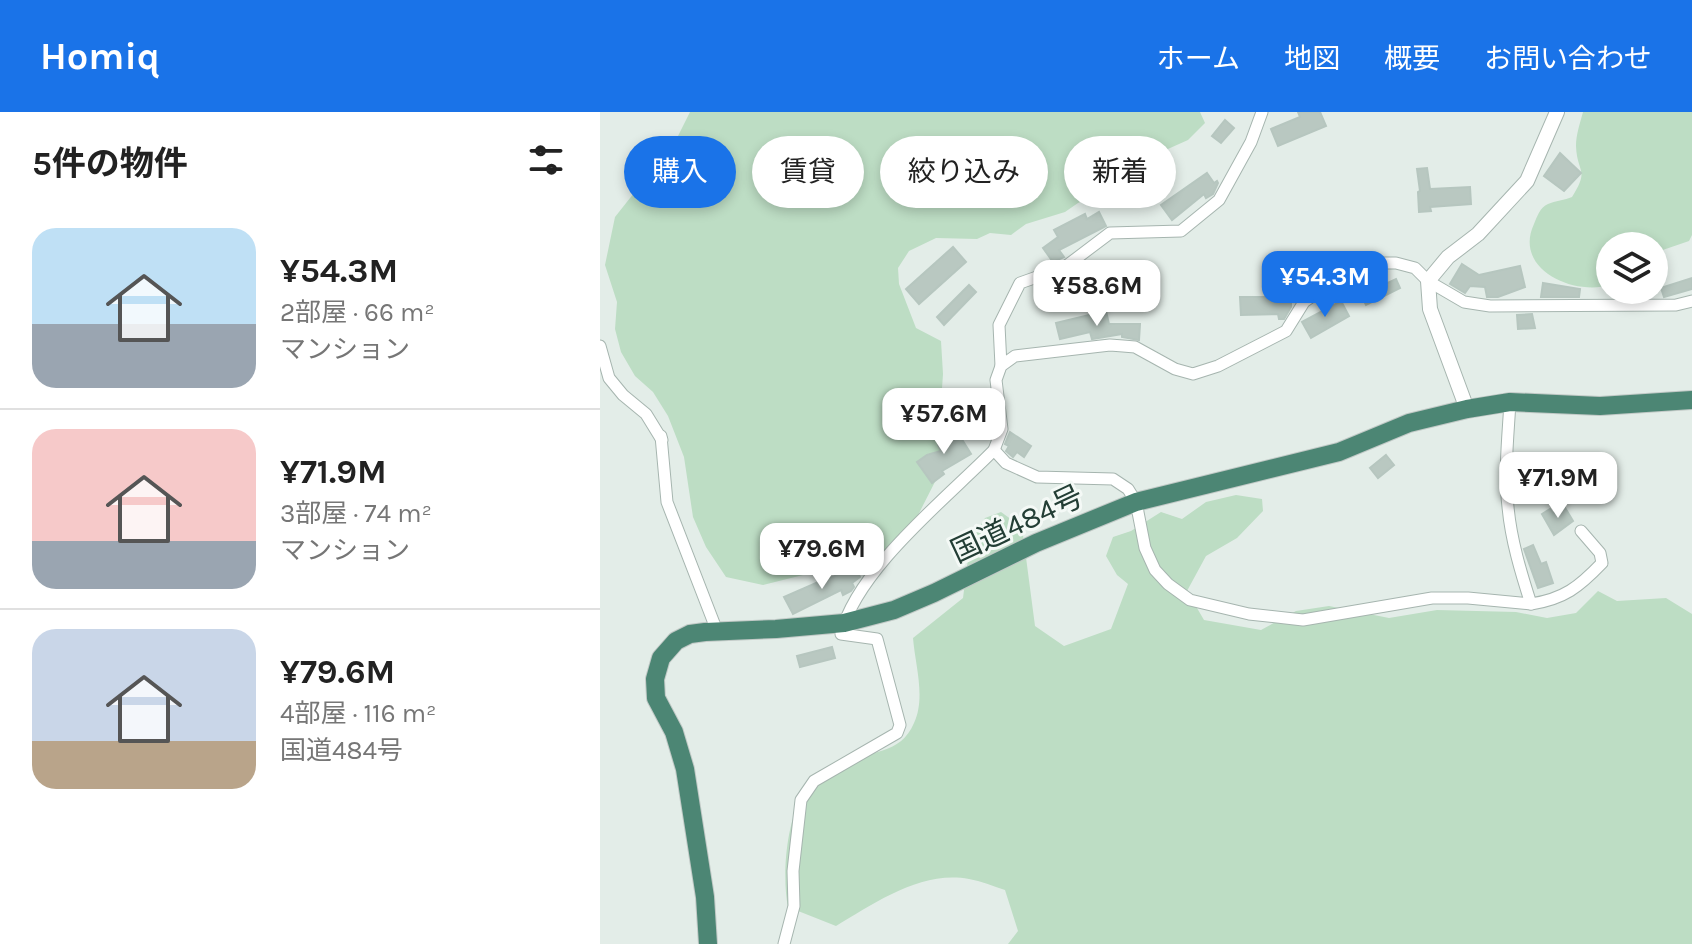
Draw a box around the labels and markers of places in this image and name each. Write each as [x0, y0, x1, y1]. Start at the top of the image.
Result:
pin: ¥54.3M [1260, 251, 1390, 319]
pin: ¥58.6M [1032, 260, 1162, 328]
pin: ¥57.6M [879, 388, 1009, 456]
pin: ¥71.9M [1493, 452, 1623, 520]
pin: ¥79.6M [757, 523, 887, 591]

